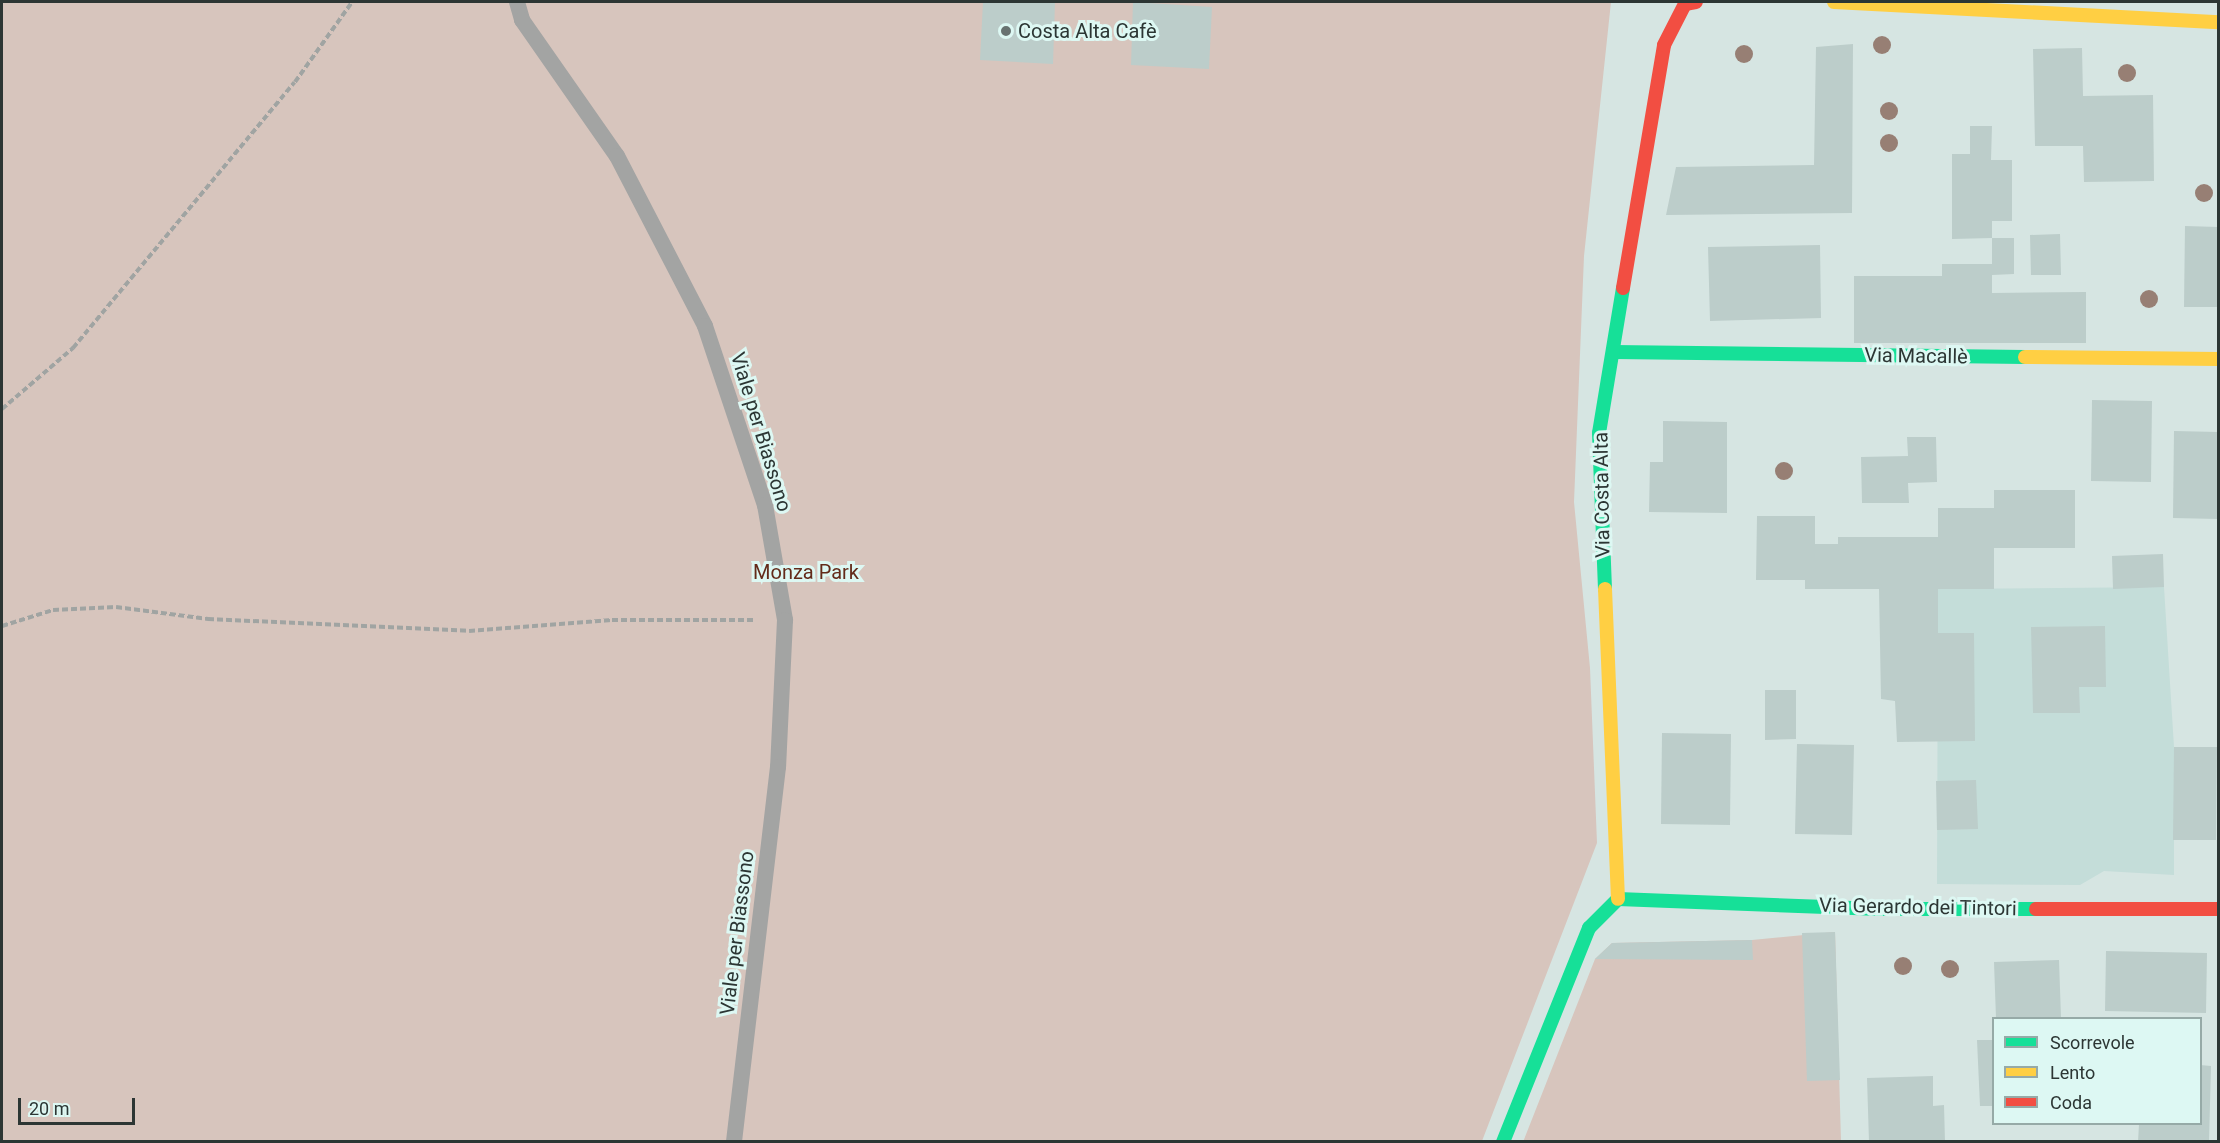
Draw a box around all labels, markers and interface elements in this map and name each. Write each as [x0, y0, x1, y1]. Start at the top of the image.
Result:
place label: Costa Alta Cafè [1018, 19, 1157, 43]
marker: Costa Alta Cafè [999, 24, 1013, 38]
street label: Via Macallè [1864, 343, 1968, 369]
street label: Viale per Biassono [725, 350, 797, 514]
street label: Via Costa Alta [1589, 432, 1615, 558]
park label: Monza Park [753, 560, 859, 584]
street label: Viale per Biassono [715, 850, 759, 1016]
street label: Via Gerardo dei Tintori [1819, 893, 2017, 921]
legend [1992, 1017, 2202, 1125]
text: Scorrevole [2050, 1032, 2135, 1053]
text: Lento [2050, 1062, 2095, 1083]
scale bar [21, 1086, 138, 1124]
text: Coda [2050, 1092, 2092, 1113]
text: 20 m [29, 1098, 69, 1119]

